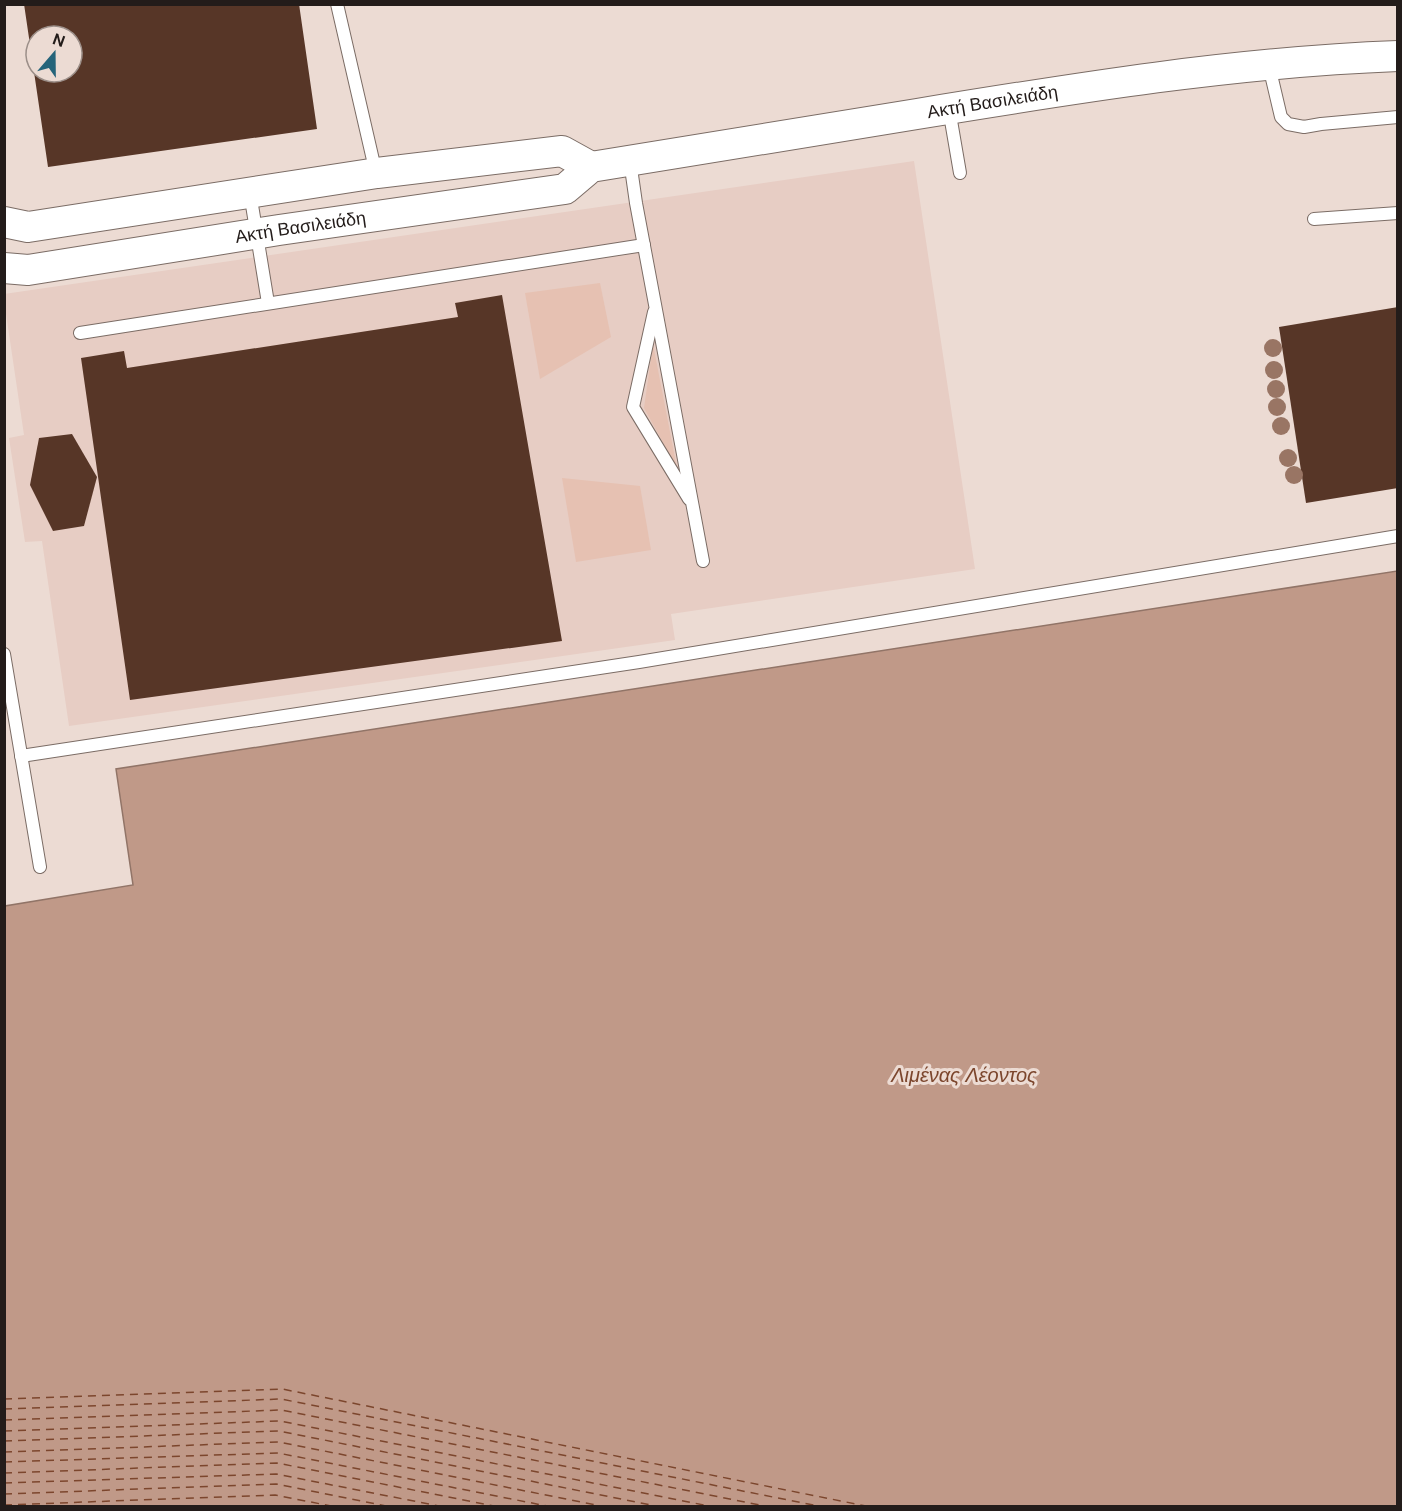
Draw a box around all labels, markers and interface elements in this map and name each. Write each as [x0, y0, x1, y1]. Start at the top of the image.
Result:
north arrow [24, 24, 84, 84]
text: N [50, 29, 68, 52]
street label: Ακτή Βασιλειάδη [925, 80, 1059, 124]
street label: Ακτή Βασιλειάδη [233, 206, 368, 249]
water label: Λιμένας Λέοντος [890, 1062, 1037, 1088]

